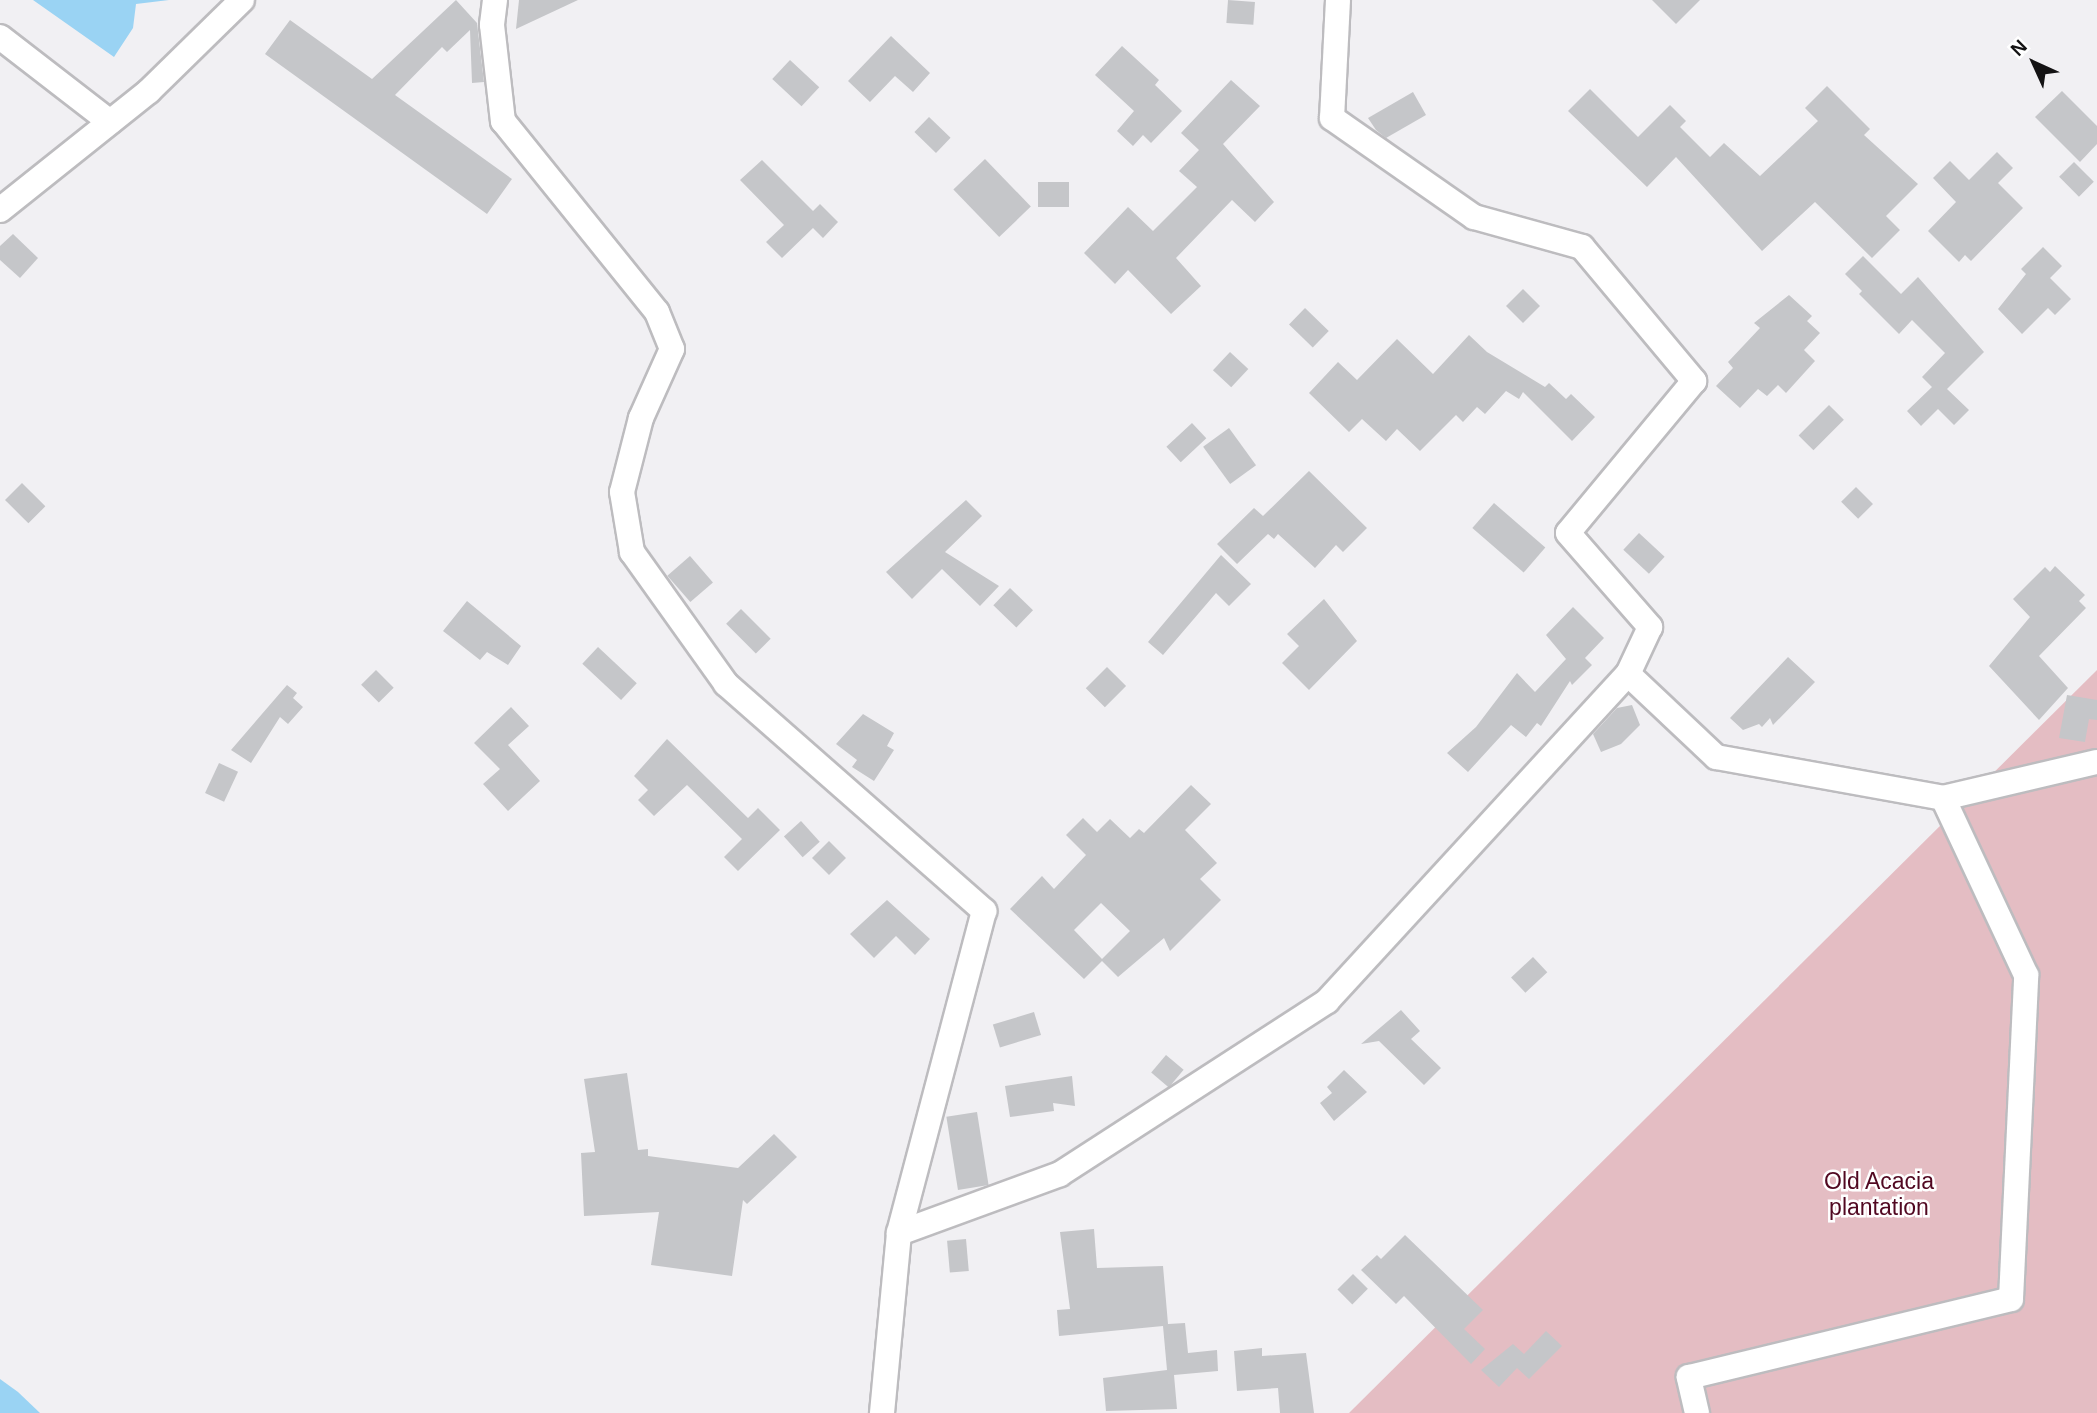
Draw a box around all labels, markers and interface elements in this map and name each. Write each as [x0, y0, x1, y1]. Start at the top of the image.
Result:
north arrow [1999, 28, 2069, 98]
text: N [2007, 36, 2031, 60]
park label: Old Acacia plantation [1823, 1167, 1935, 1221]

